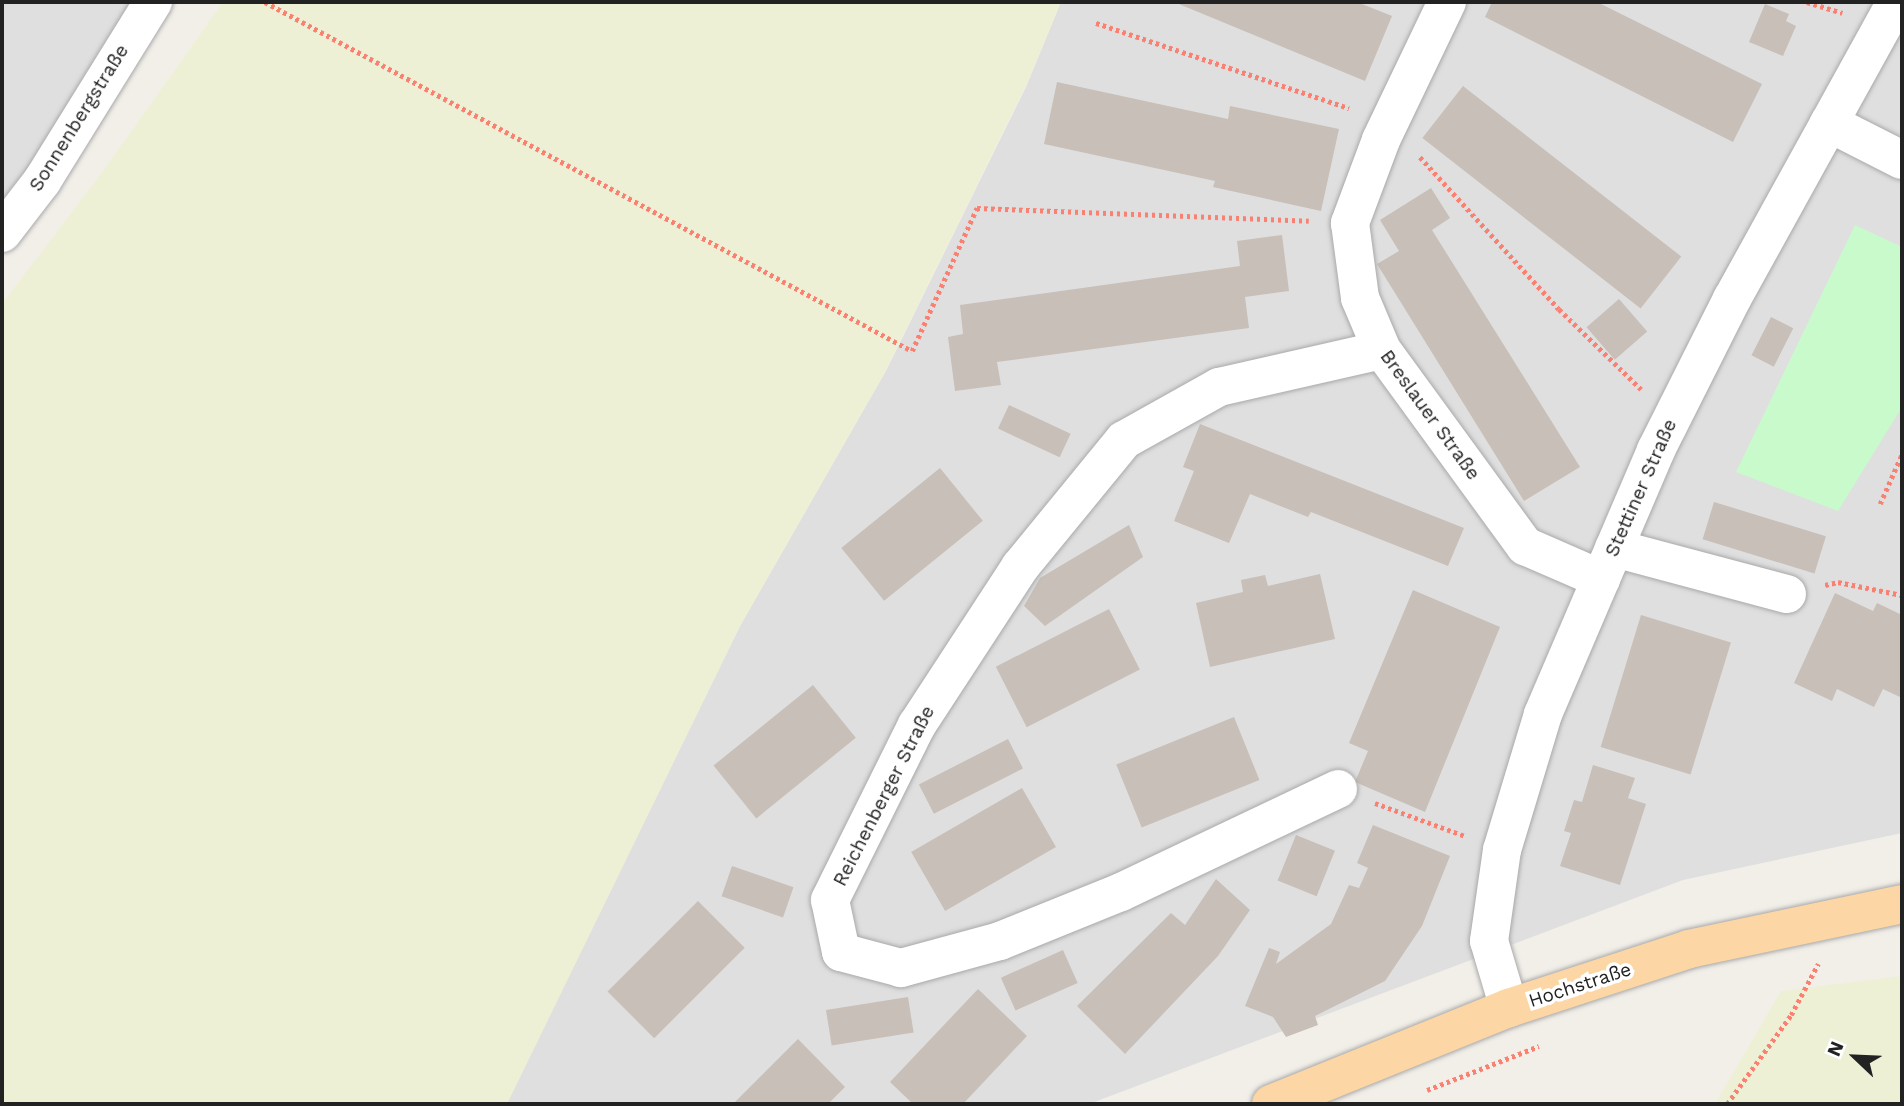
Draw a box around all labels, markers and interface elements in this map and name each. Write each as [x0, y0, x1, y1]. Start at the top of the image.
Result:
street label: Sonnenbergstraße [25, 40, 133, 196]
street label: Breslauer Straße [1375, 345, 1485, 485]
street label: Stettiner Straße [1600, 415, 1682, 561]
street label: Reichenberger Straße [828, 702, 940, 890]
street label: Hochstraße [1526, 958, 1634, 1012]
north arrow [1820, 1022, 1890, 1092]
text: N [1822, 1038, 1849, 1060]

